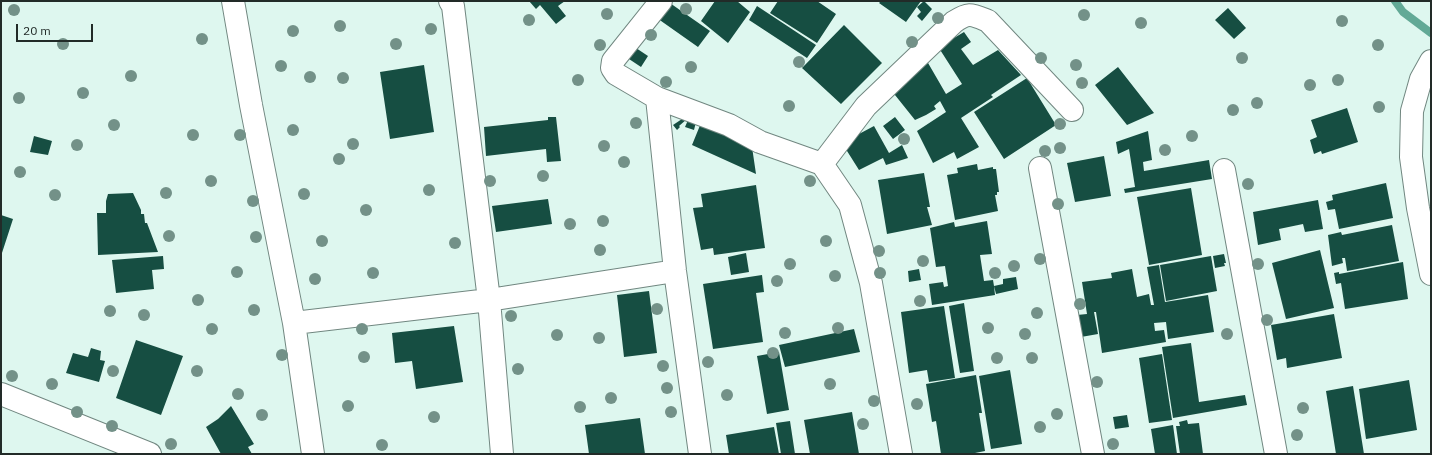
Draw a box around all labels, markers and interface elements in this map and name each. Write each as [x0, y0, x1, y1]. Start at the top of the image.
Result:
scale bar [18, 16, 95, 42]
text: 20 m [23, 23, 51, 38]

